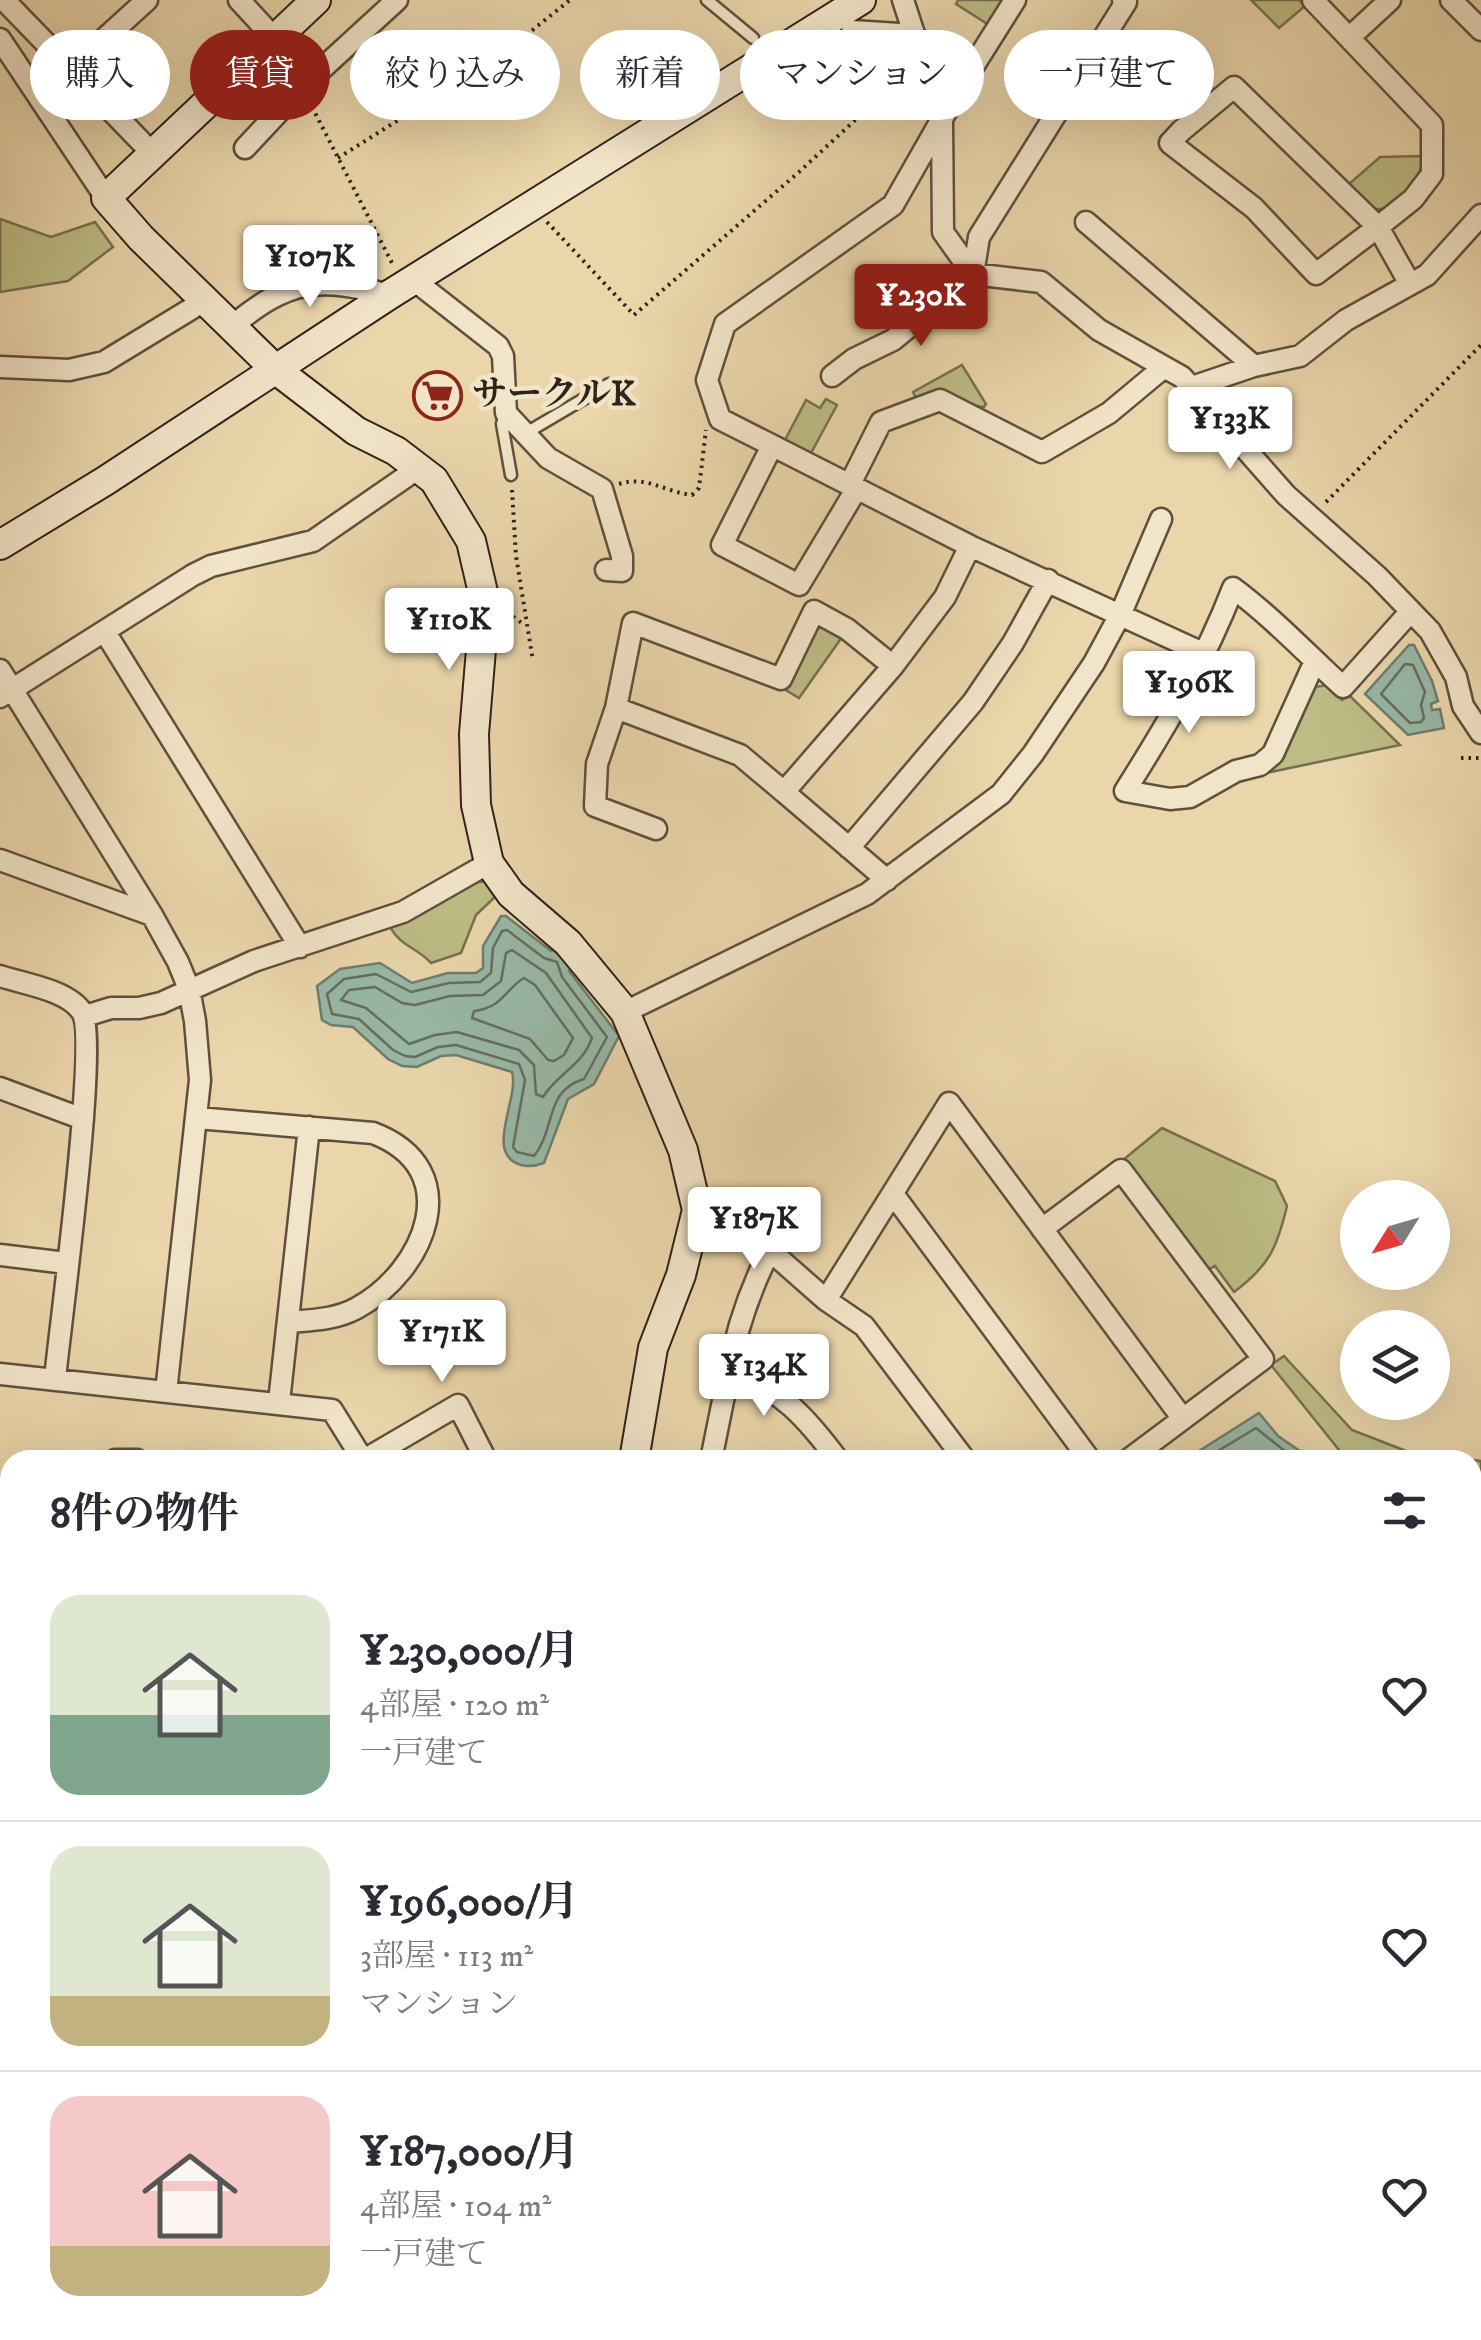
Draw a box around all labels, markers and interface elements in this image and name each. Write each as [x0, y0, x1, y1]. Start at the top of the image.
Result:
chip: 購入 [30, 30, 170, 120]
chip: 賃貸 [190, 30, 330, 120]
chip: 絞り込み [350, 30, 560, 120]
chip: 新着 [580, 30, 720, 120]
chip: マンション [740, 30, 984, 120]
chip: 一戸建て [1004, 30, 1214, 120]
pin: ¥107K [240, 225, 380, 310]
text: ¥107K [265, 237, 355, 277]
pin: ¥230K [851, 264, 991, 349]
text: ¥230K [877, 276, 965, 316]
supermarket icon: サークルK [411, 369, 463, 421]
place label: サークルK [472, 373, 637, 417]
pin: ¥133K [1160, 387, 1300, 472]
text: ¥133K [1190, 399, 1270, 439]
pin: ¥110K [379, 588, 519, 673]
text: ¥110K [407, 600, 491, 640]
pin: ¥196K [1119, 651, 1259, 736]
text: ¥196K [1145, 663, 1233, 703]
north arrow [1340, 1180, 1450, 1290]
map controls [1340, 1180, 1450, 1420]
pin: ¥187K [684, 1187, 824, 1272]
text: ¥187K [710, 1199, 798, 1239]
pin: ¥171K [372, 1300, 512, 1385]
button: layers [1340, 1310, 1450, 1420]
text: ¥171K [400, 1312, 484, 1352]
pin: ¥134K [694, 1334, 834, 1419]
text: ¥134K [721, 1346, 807, 1386]
icon: filters [1377, 1483, 1432, 1538]
text: 8件の物件 [50, 1489, 239, 1541]
text: ¥230,000/月 [360, 1626, 580, 1678]
icon: home [130, 1635, 250, 1755]
icon: heart [1377, 1668, 1432, 1723]
text: 4部屋 · 120 m² [360, 1686, 549, 1726]
text: 一戸建て [360, 1734, 488, 1774]
text: ¥196,000/月 [360, 1877, 579, 1929]
icon: home [130, 1886, 250, 2006]
icon: heart [1377, 1919, 1432, 1974]
text: 3部屋 · 113 m² [360, 1937, 533, 1977]
text: マンション [360, 1985, 519, 2025]
text: ¥187,000/月 [360, 2127, 579, 2179]
icon: home [130, 2136, 250, 2256]
icon: heart [1377, 2169, 1432, 2224]
text: 4部屋 · 104 m² [360, 2187, 551, 2227]
text: 一戸建て [360, 2235, 488, 2275]

